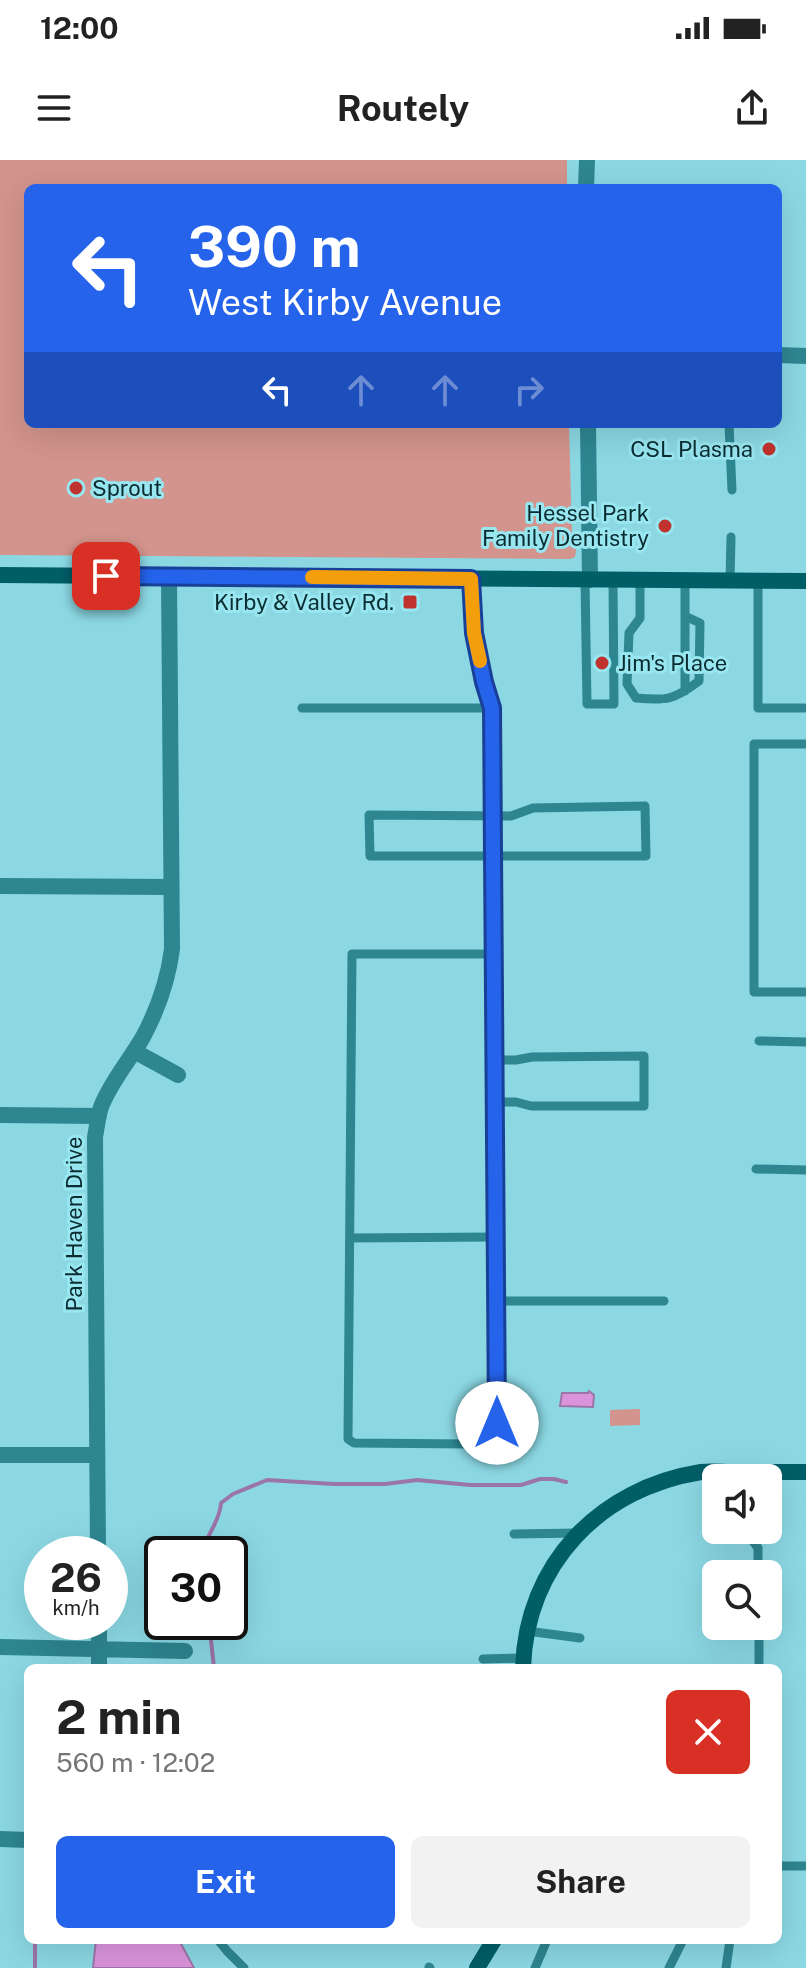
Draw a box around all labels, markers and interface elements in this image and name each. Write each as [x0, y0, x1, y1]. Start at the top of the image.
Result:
text: 12:00 [40, 10, 119, 46]
icon: menu [32, 86, 76, 130]
icon: share [730, 86, 774, 130]
text: Routely [337, 87, 469, 129]
text: 390 m [188, 214, 361, 280]
icon: left [56, 216, 160, 320]
text: West Kirby Avenue [188, 281, 502, 323]
icon: left [255, 368, 299, 412]
icon: ahead [339, 368, 383, 412]
icon: ahead [423, 368, 467, 412]
icon: right [507, 368, 551, 412]
place label: CSL Plasma [630, 436, 753, 462]
marker: CSL Plasma [760, 440, 778, 458]
place label: Sprout [92, 475, 162, 501]
marker: Sprout [67, 479, 85, 497]
place label: Hessel Park Family Dentistry [482, 500, 649, 551]
marker: Hessel Park Family Dentistry [656, 517, 674, 535]
pin [72, 542, 140, 610]
icon: arrive [84, 554, 128, 598]
place label: Kirby & Valley Rd. [214, 589, 394, 615]
marker: Kirby & Valley Rd. [401, 593, 419, 611]
place label: Jim's Place [618, 650, 727, 676]
marker: Jim's Place [593, 654, 611, 672]
street label: Park Haven Drive [61, 1137, 87, 1311]
position arrow [455, 1381, 539, 1465]
map controls [702, 1464, 782, 1640]
button: sound [702, 1464, 782, 1544]
speed limit sign: 30 [144, 1536, 248, 1640]
text: 26 [50, 1554, 102, 1601]
button: search [702, 1560, 782, 1640]
text: km/h [52, 1596, 100, 1620]
text: 2 min [56, 1688, 182, 1745]
button: close [666, 1690, 750, 1774]
text: 560 m · 12:02 [56, 1747, 215, 1778]
button: Exit [56, 1836, 395, 1928]
button: Share [411, 1836, 750, 1928]

